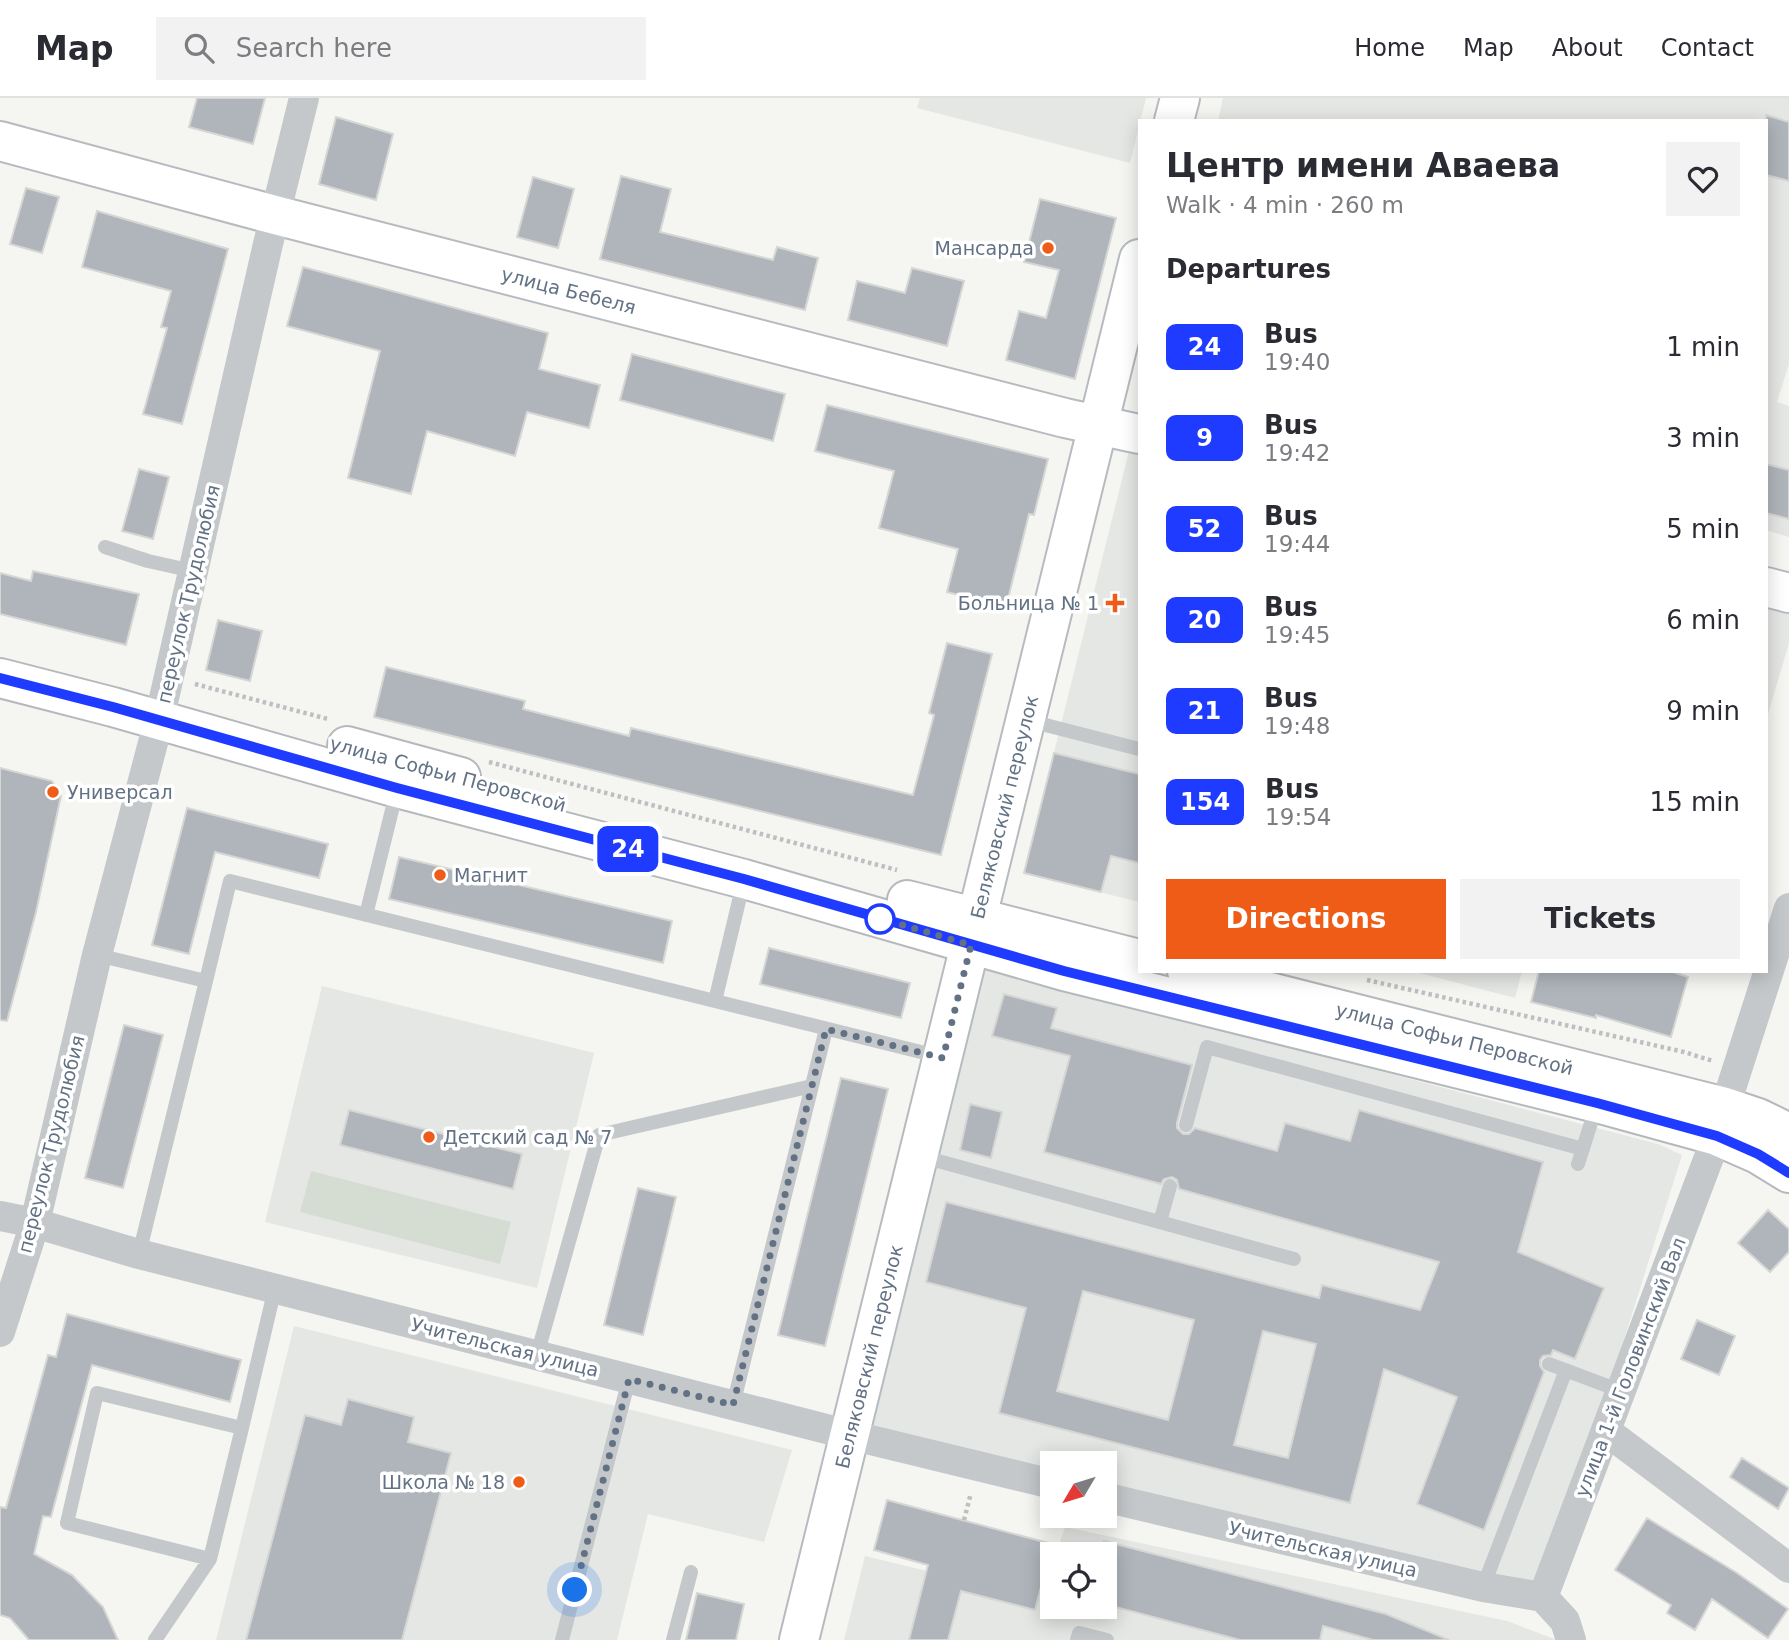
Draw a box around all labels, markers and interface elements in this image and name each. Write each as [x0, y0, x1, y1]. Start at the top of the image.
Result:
search box [156, 17, 646, 80]
text: Map [35, 29, 114, 68]
icon: search [180, 29, 218, 67]
text: Search here [236, 33, 392, 63]
text: Home [1354, 34, 1425, 62]
text: Map [1463, 34, 1514, 62]
text: About [1552, 34, 1623, 62]
text: Contact [1661, 34, 1754, 62]
button: heart [1666, 142, 1740, 216]
text: Центр имени Аваева [1166, 146, 1560, 185]
text: Walk · 4 min · 260 m [1166, 192, 1404, 218]
place label: Мансарда [935, 237, 1034, 259]
marker: Мансарда [1040, 240, 1056, 256]
text: Departures [1166, 254, 1331, 284]
street label: улица Бебеля [499, 263, 638, 318]
text: Bus [1264, 319, 1318, 349]
text: 1 min [1666, 332, 1740, 362]
text: 24 [1188, 333, 1221, 361]
text: 19:40 [1264, 349, 1330, 375]
text: Bus [1264, 410, 1318, 440]
text: 3 min [1666, 423, 1740, 453]
text: 9 [1196, 424, 1213, 452]
text: 19:42 [1264, 440, 1330, 466]
street label: переулок Трудолюбия [152, 483, 224, 705]
text: Bus [1264, 501, 1318, 531]
text: 5 min [1666, 514, 1740, 544]
text: 52 [1188, 515, 1221, 543]
text: 19:44 [1264, 531, 1330, 557]
place label: Больница № 1 [958, 592, 1099, 614]
text: Bus [1264, 592, 1318, 622]
marker: Больница № 1 [1105, 593, 1125, 613]
text: 6 min [1666, 605, 1740, 635]
text: 20 [1188, 606, 1221, 634]
text: 19:45 [1264, 622, 1330, 648]
text: Bus [1264, 683, 1318, 713]
street label: Беляковский переулок [966, 693, 1042, 921]
text: 9 min [1666, 696, 1740, 726]
text: 21 [1188, 697, 1221, 725]
text: 19:48 [1264, 713, 1330, 739]
street label: улица Софьи Перовской [327, 732, 569, 816]
text: Bus [1265, 774, 1319, 804]
place label: Универсал [67, 781, 173, 803]
marker: Универсал [45, 784, 61, 800]
text: 15 min [1650, 787, 1740, 817]
text: 154 [1180, 788, 1230, 816]
text: 19:54 [1265, 804, 1331, 830]
line badge: 24 [596, 826, 660, 872]
text: 24 [611, 835, 645, 863]
place label: Магнит [454, 864, 528, 886]
marker: Магнит [432, 867, 448, 883]
button: Directions [1166, 879, 1446, 959]
button: Tickets [1460, 879, 1740, 959]
unlabelled marker [865, 904, 895, 934]
street label: улица Софьи Перовской [1334, 998, 1576, 1079]
street label: переулок Трудолюбия [13, 1033, 89, 1255]
place label: Детский сад № 7 [443, 1126, 612, 1148]
marker: Детский сад № 7 [421, 1129, 437, 1145]
street label: улица 1-й Головинский Вал [1570, 1234, 1690, 1500]
street label: Беляковский переулок [831, 1242, 907, 1471]
street label: Учительская улица [409, 1313, 601, 1381]
north arrow [1040, 1451, 1116, 1528]
map controls [1040, 1451, 1117, 1619]
place label: Школа № 18 [382, 1471, 505, 1493]
marker: Школа № 18 [511, 1474, 527, 1490]
street label: Учительская улица [1227, 1517, 1419, 1581]
button: locate [1040, 1542, 1117, 1619]
your location [557, 1572, 592, 1607]

